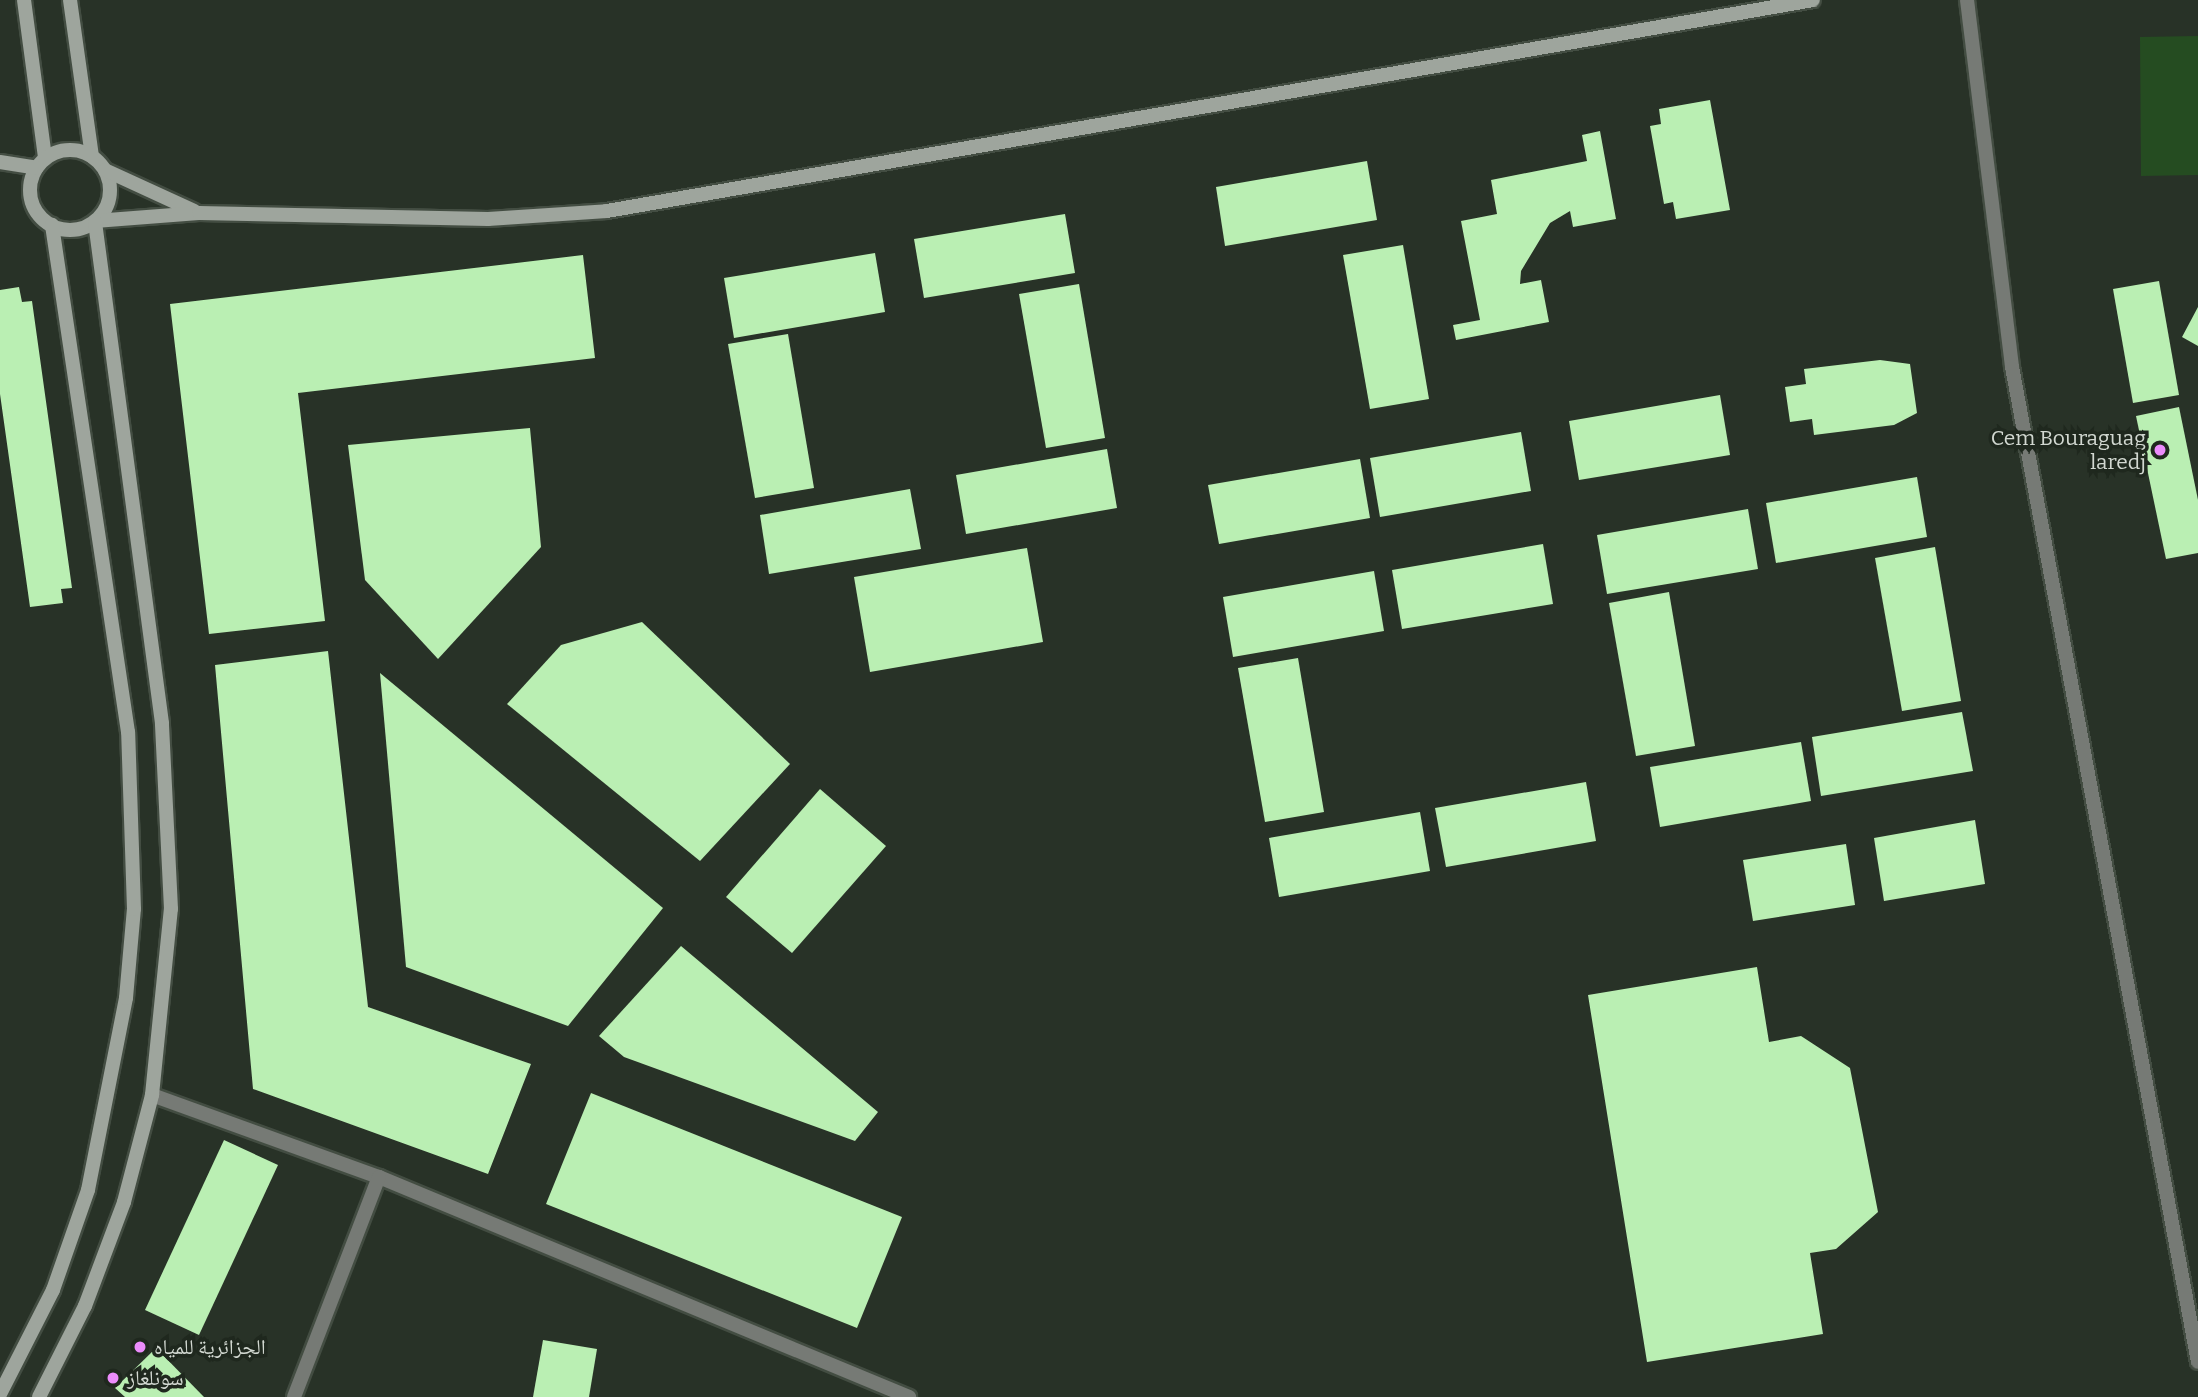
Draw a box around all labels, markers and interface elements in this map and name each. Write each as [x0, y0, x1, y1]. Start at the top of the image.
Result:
place label: Cem Bouraguag laredj [1991, 425, 2146, 475]
marker: Cem Bouraguag laredj [2152, 442, 2168, 458]
place label: الجزائرية للمياه [154, 1334, 266, 1360]
marker: الجزائرية للمياه [132, 1339, 148, 1355]
place label: سونلغاز [127, 1365, 184, 1391]
marker: سونلغاز [105, 1370, 121, 1386]

